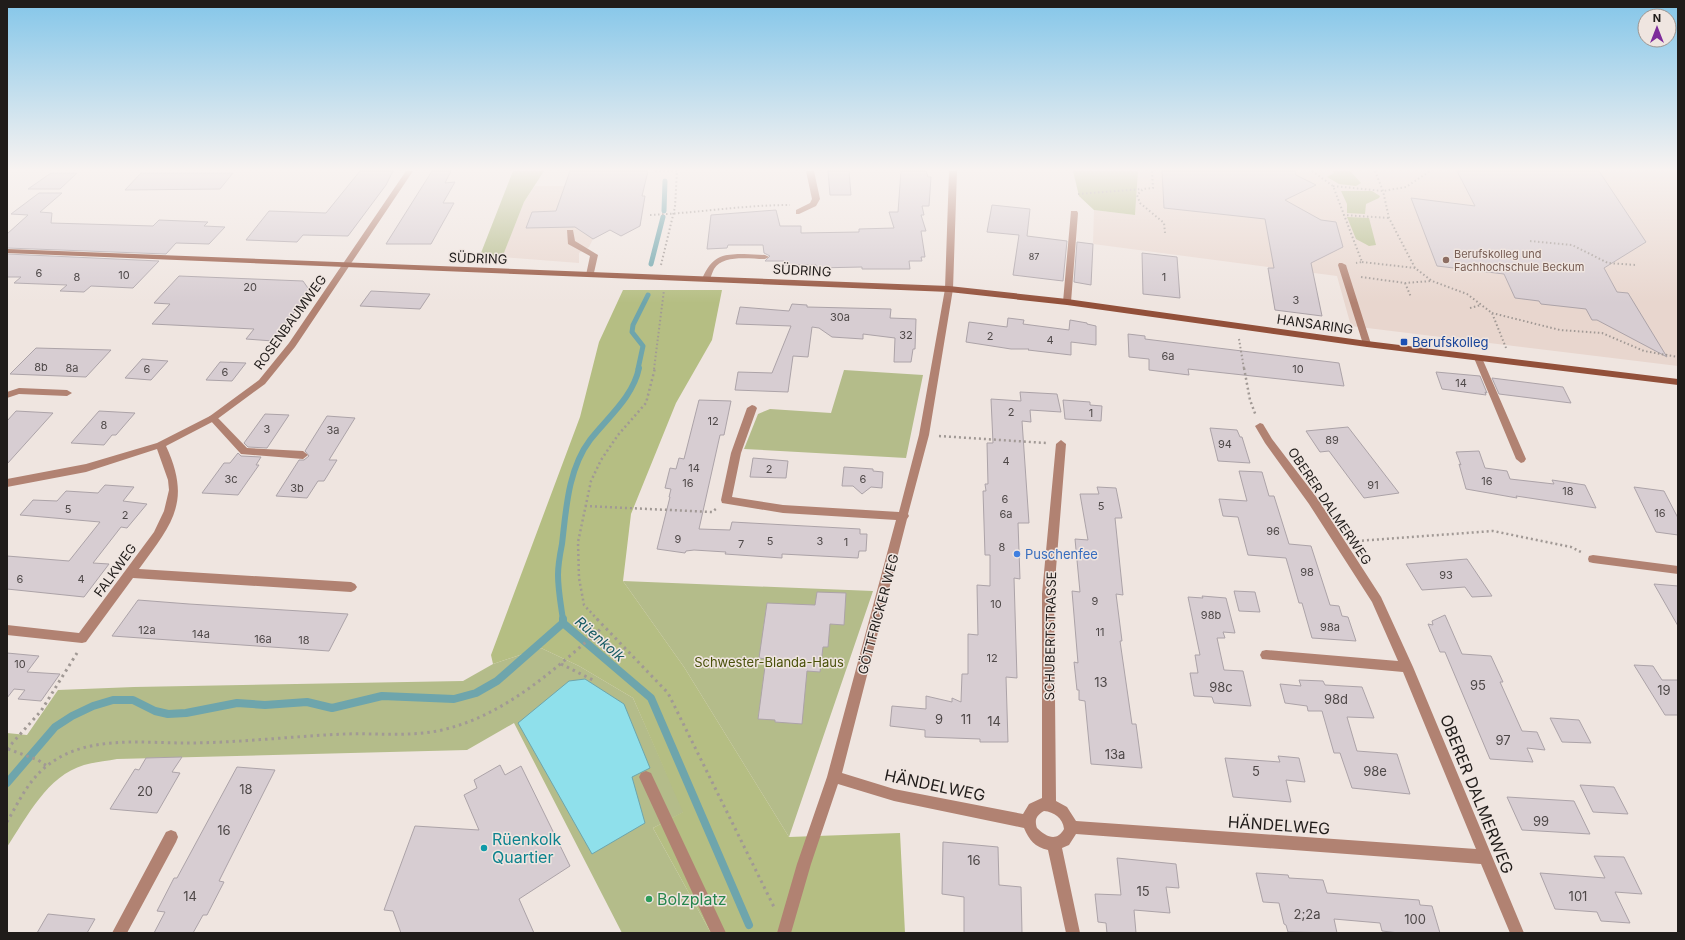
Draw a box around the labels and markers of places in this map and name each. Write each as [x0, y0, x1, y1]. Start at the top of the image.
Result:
place label: Berufskolleg und Fachhochschule Beckum [1454, 247, 1584, 274]
marker: Berufskolleg und Fachhochschule Beckum [1441, 255, 1451, 265]
place label: Berufskolleg [1412, 334, 1489, 350]
marker: Berufskolleg [1399, 337, 1409, 347]
place label: Puschenfee [1025, 546, 1098, 562]
marker: Puschenfee [1012, 549, 1022, 559]
place label: Rüenkolk Quartier [492, 829, 561, 867]
marker: Rüenkolk Quartier [479, 843, 489, 853]
place label: Bolzplatz [657, 889, 727, 909]
marker: Bolzplatz [644, 894, 654, 904]

